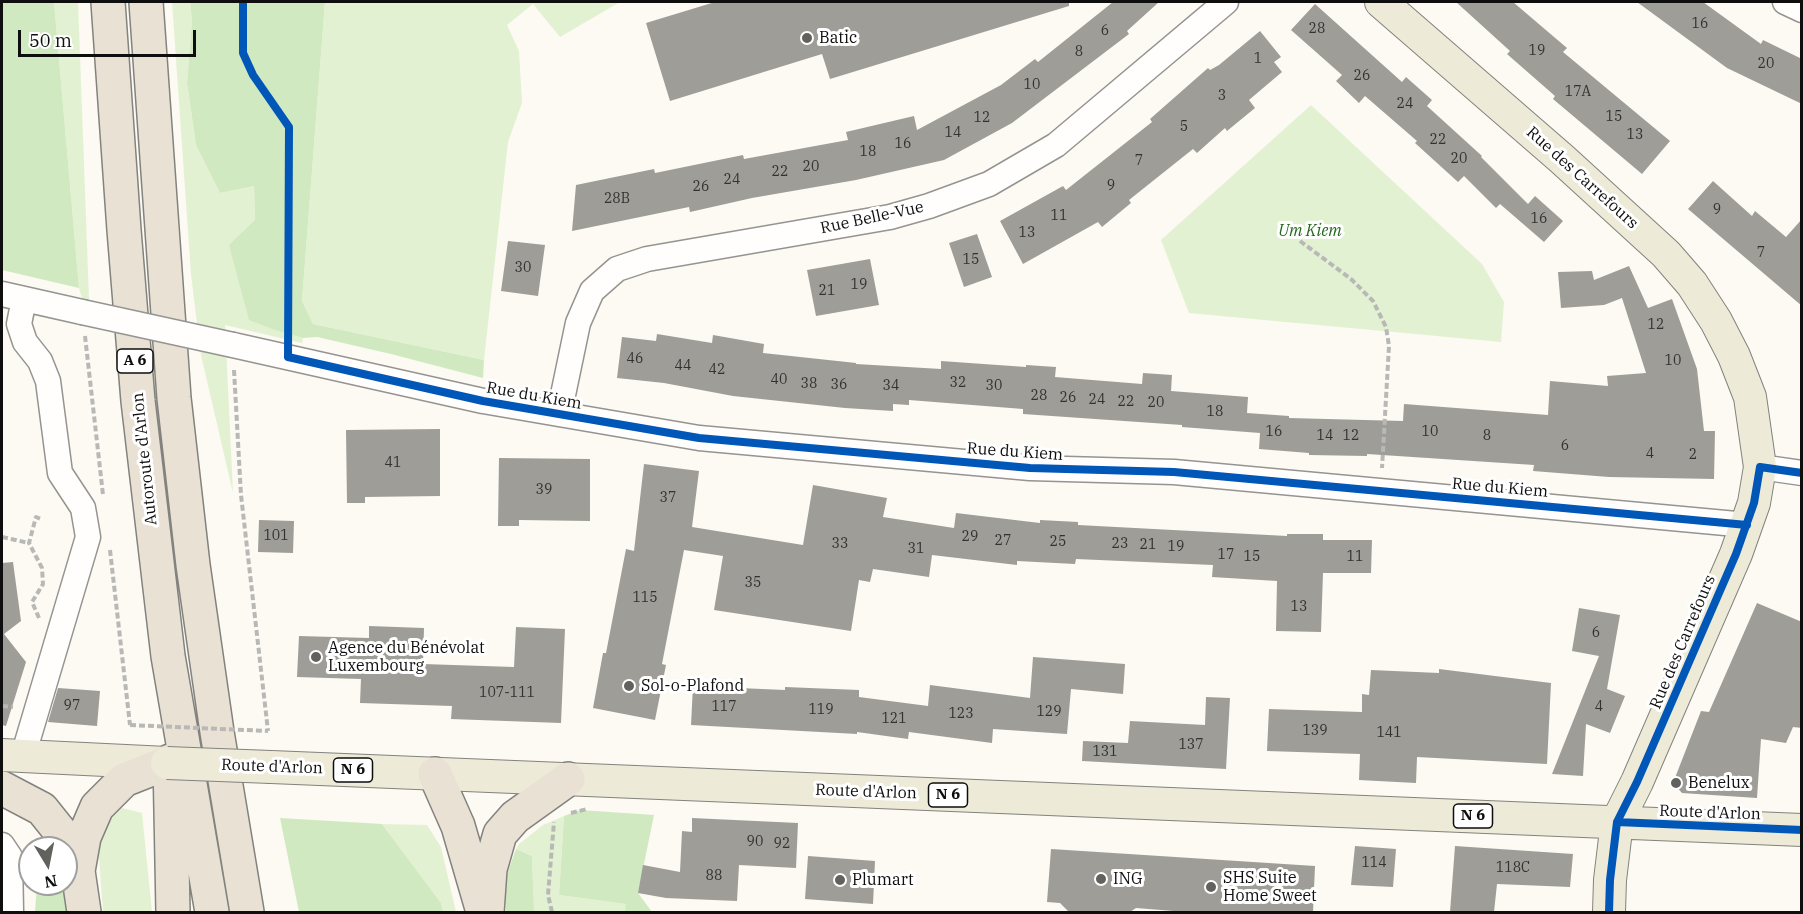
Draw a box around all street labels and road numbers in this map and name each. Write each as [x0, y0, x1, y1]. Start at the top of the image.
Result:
street label: Rue des Carrefours [1522, 123, 1642, 233]
street label: Rue Belle-Vue [819, 198, 925, 238]
road number: A 6 [117, 349, 153, 373]
street label: Rue du Kiem [485, 378, 583, 414]
street label: Autoroute d'Arlon [128, 392, 162, 526]
street label: Rue du Kiem [966, 439, 1064, 465]
street label: Rue du Kiem [1451, 474, 1549, 502]
street label: Rue des Carrefours [1646, 572, 1720, 712]
street label: Route d'Arlon [221, 756, 323, 778]
road number: N 6 [334, 758, 372, 782]
street label: Route d'Arlon [815, 781, 917, 803]
road number: N 6 [928, 783, 968, 807]
street label: Route d'Arlon [1659, 802, 1761, 824]
road number: N 6 [1454, 804, 1492, 828]

